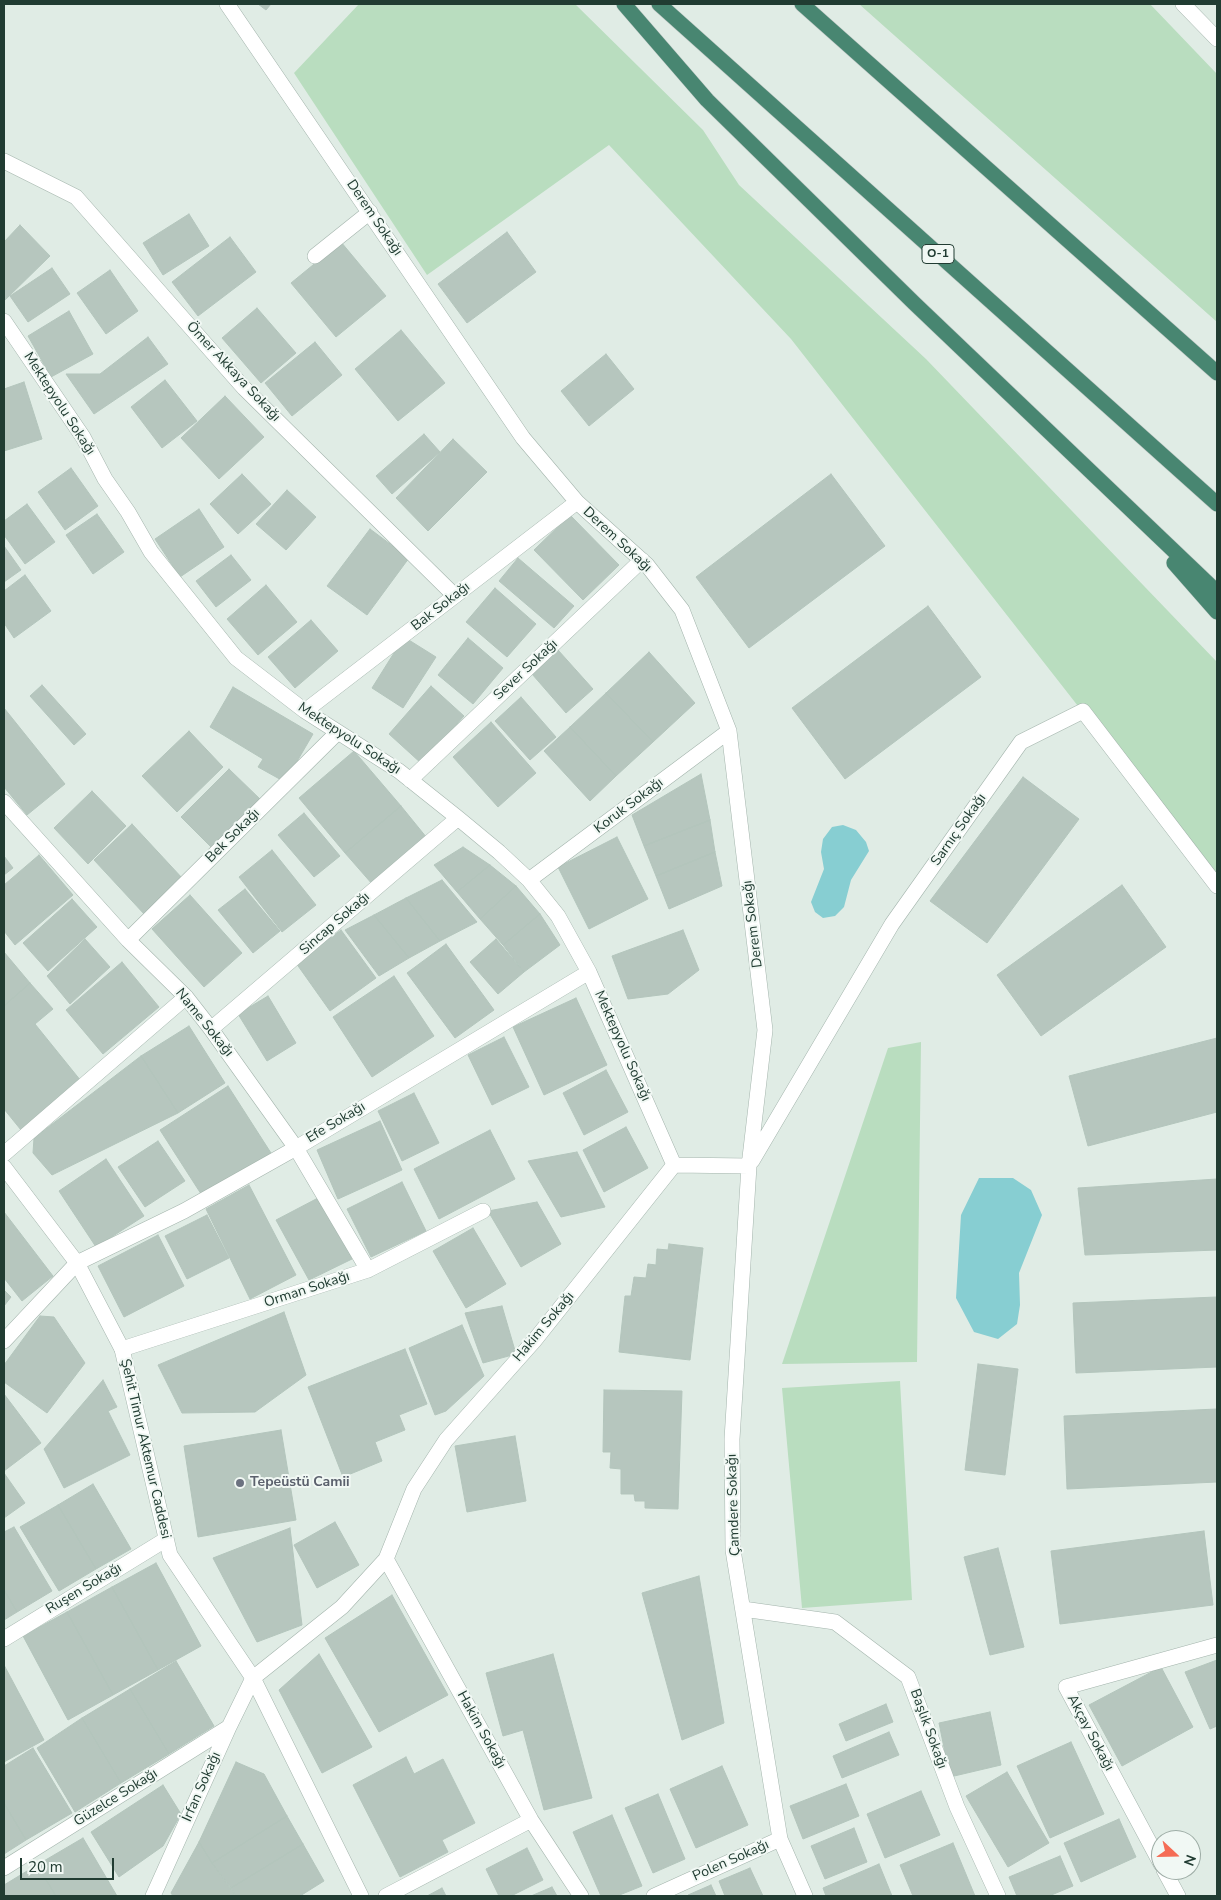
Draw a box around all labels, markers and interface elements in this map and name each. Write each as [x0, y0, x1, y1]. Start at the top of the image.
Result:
street label: Derem Sokağı [342, 177, 406, 259]
road number: O-1 [922, 244, 954, 264]
street label: Ömer Akkaya Sokağı [182, 319, 284, 425]
street label: Mektepyolu Sokağı [19, 349, 99, 459]
street label: Derem Sokağı [579, 504, 655, 576]
street label: Bak Sokağı [408, 579, 474, 635]
street label: Sever Sokağı [491, 636, 561, 704]
street label: Mektepyolu Sokağı [294, 699, 404, 779]
street label: Koruk Sokağı [591, 775, 667, 837]
street label: Sarnıç Sokağı [928, 791, 990, 869]
street label: Bek Sokağı [202, 805, 264, 867]
street label: Derem Sokağı [739, 879, 767, 969]
street label: Sincap Sokağı [296, 889, 374, 959]
street label: Name Sokağı [171, 985, 237, 1061]
street label: Mektepyolu Sokağı [590, 988, 654, 1104]
street label: Efe Sokağı [303, 1099, 369, 1147]
street label: Orman Sokağı [262, 1268, 352, 1312]
street label: Hakim Sokağı [510, 1289, 578, 1365]
street label: Şehit Timur Aktemur Caddesi [116, 1357, 174, 1541]
street label: Çamdere Sokağı [724, 1454, 744, 1556]
place label: Tepeüstü Camii [250, 1475, 350, 1491]
marker: Tepeüstü Camii [234, 1477, 246, 1489]
street label: Ruşen Sokağı [43, 1560, 125, 1618]
street label: Başlık Sokağı [906, 1687, 950, 1771]
street label: Hakim Sokağı [453, 1688, 509, 1772]
street label: Akçay Sokağı [1063, 1692, 1117, 1774]
street label: İrfan Sokağı [179, 1749, 225, 1825]
street label: Güzelce Sokağı [71, 1766, 161, 1830]
north arrow [1151, 1830, 1201, 1880]
street label: Polen Sokağı [690, 1837, 772, 1885]
scale bar [22, 1848, 116, 1880]
text: N [1179, 1852, 1200, 1868]
text: 20 m [28, 1857, 63, 1877]

